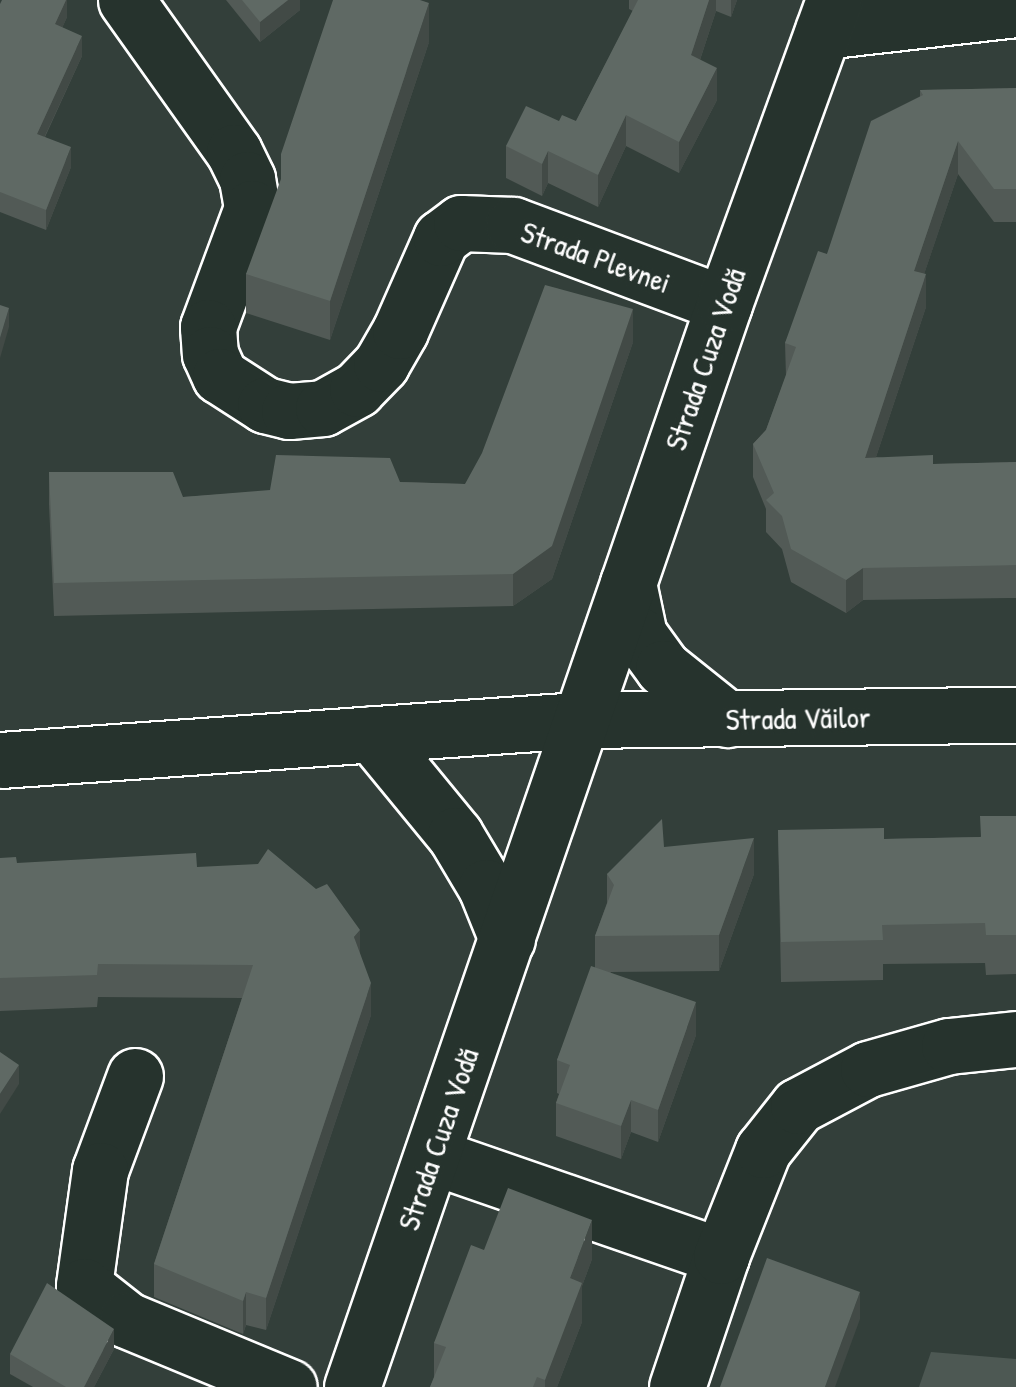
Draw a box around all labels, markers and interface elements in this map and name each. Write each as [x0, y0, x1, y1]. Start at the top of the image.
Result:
street label: Strada Plevnei [516, 213, 676, 301]
street label: Strada Cuza Vodă [657, 263, 753, 455]
street label: Strada Văilor [725, 699, 871, 737]
street label: Strada Cuza Vodă [390, 1043, 486, 1235]

